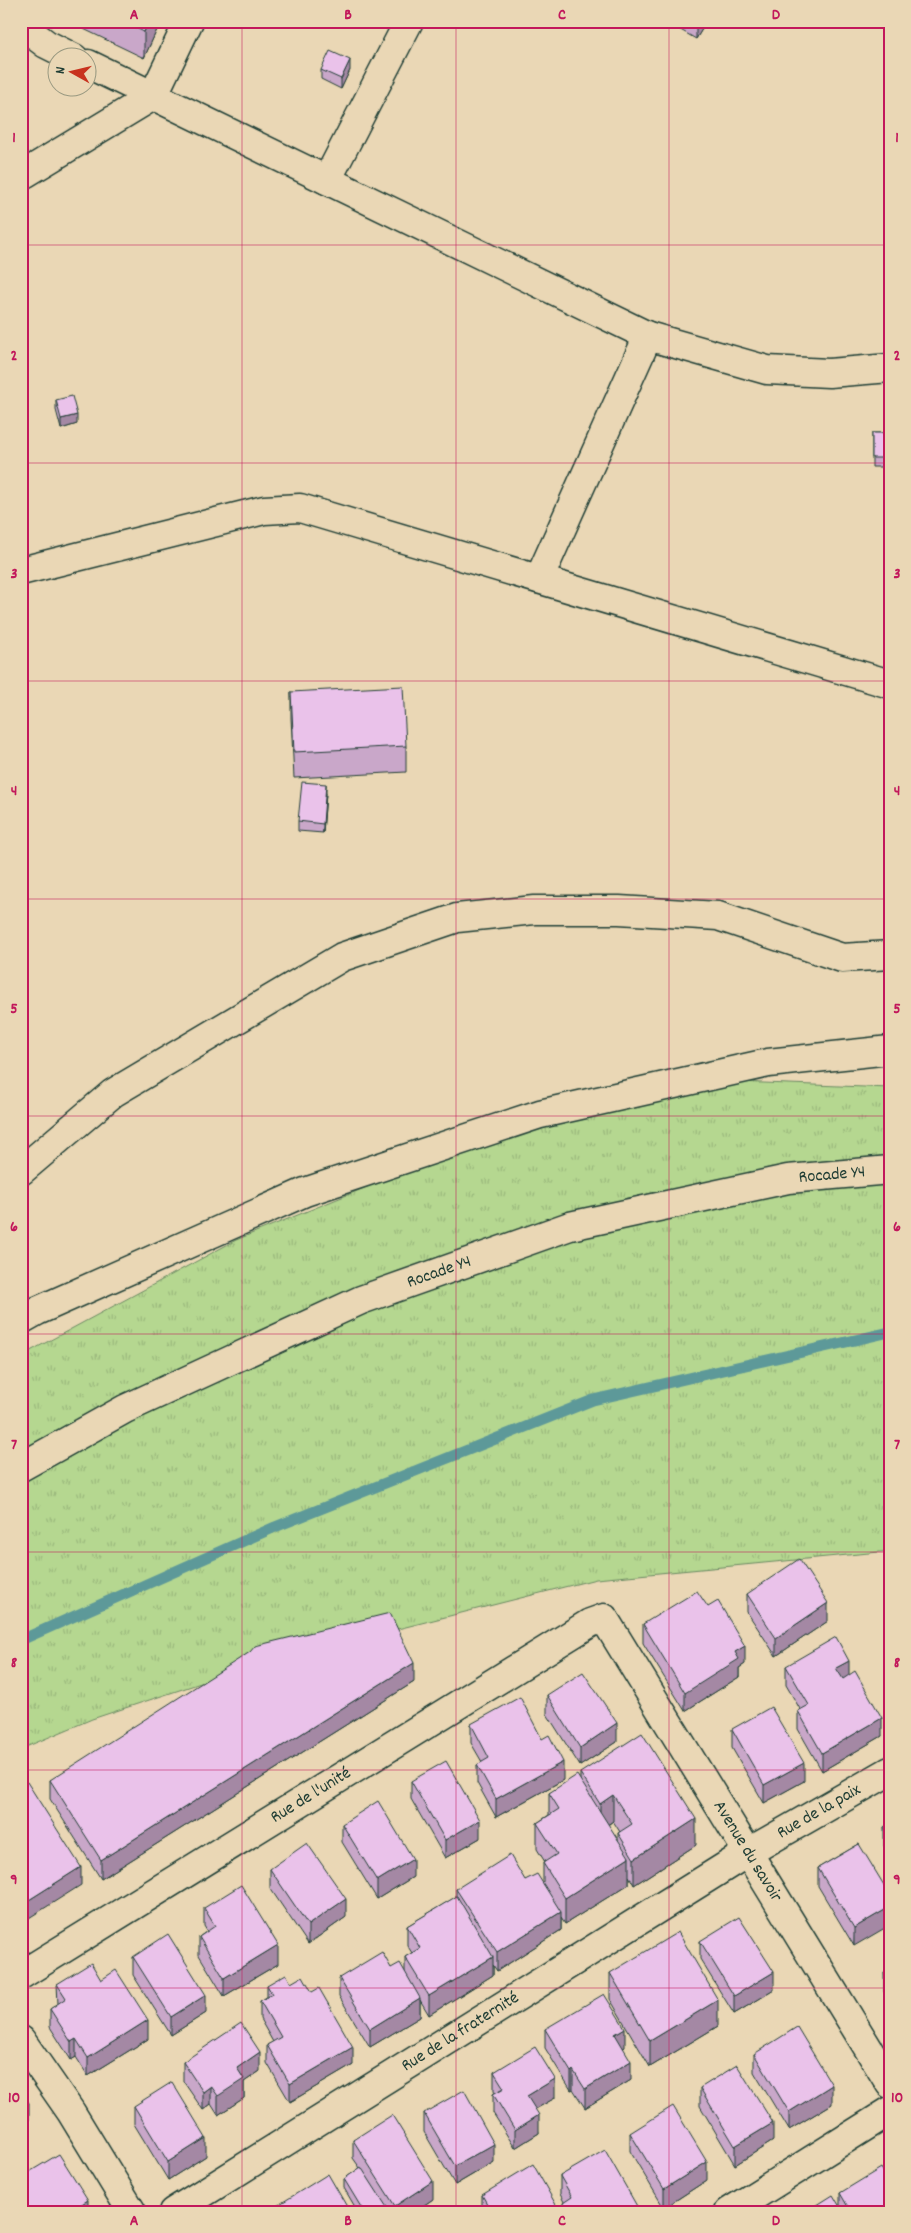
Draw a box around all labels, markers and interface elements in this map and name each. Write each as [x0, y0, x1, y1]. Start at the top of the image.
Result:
text: A [130, 4, 139, 27]
text: B [344, 4, 352, 27]
text: C [558, 4, 566, 27]
text: D [772, 4, 781, 27]
north arrow [48, 48, 98, 98]
text: N [51, 66, 72, 75]
text: 1 [12, 127, 16, 150]
text: 1 [895, 127, 899, 150]
text: 2 [11, 345, 18, 368]
text: 2 [894, 345, 901, 368]
text: 3 [10, 563, 18, 586]
text: 3 [893, 563, 901, 586]
text: 4 [11, 780, 17, 803]
text: 4 [894, 780, 900, 803]
text: 5 [10, 998, 18, 1021]
text: 5 [893, 998, 901, 1021]
street label: Rocade Y4 [798, 1160, 867, 1191]
text: 6 [10, 1216, 18, 1239]
text: 6 [893, 1216, 901, 1239]
street label: Rocade Y4 [403, 1249, 475, 1295]
text: 7 [11, 1434, 17, 1457]
text: 7 [894, 1434, 900, 1457]
text: 8 [11, 1652, 18, 1675]
text: 8 [894, 1652, 901, 1675]
street label: Rue de l'unité [266, 1761, 356, 1830]
street label: Rue de la paix [773, 1778, 866, 1846]
street label: Avenue du savoir [707, 1796, 788, 1908]
text: 9 [10, 1869, 18, 1892]
text: 9 [893, 1869, 901, 1892]
street label: Rue de la fraternité [397, 1986, 524, 2079]
text: 10 [8, 2087, 20, 2110]
text: 10 [891, 2087, 903, 2110]
text: A [130, 2210, 139, 2233]
text: B [344, 2210, 352, 2233]
text: C [558, 2210, 566, 2233]
text: D [772, 2210, 781, 2233]

